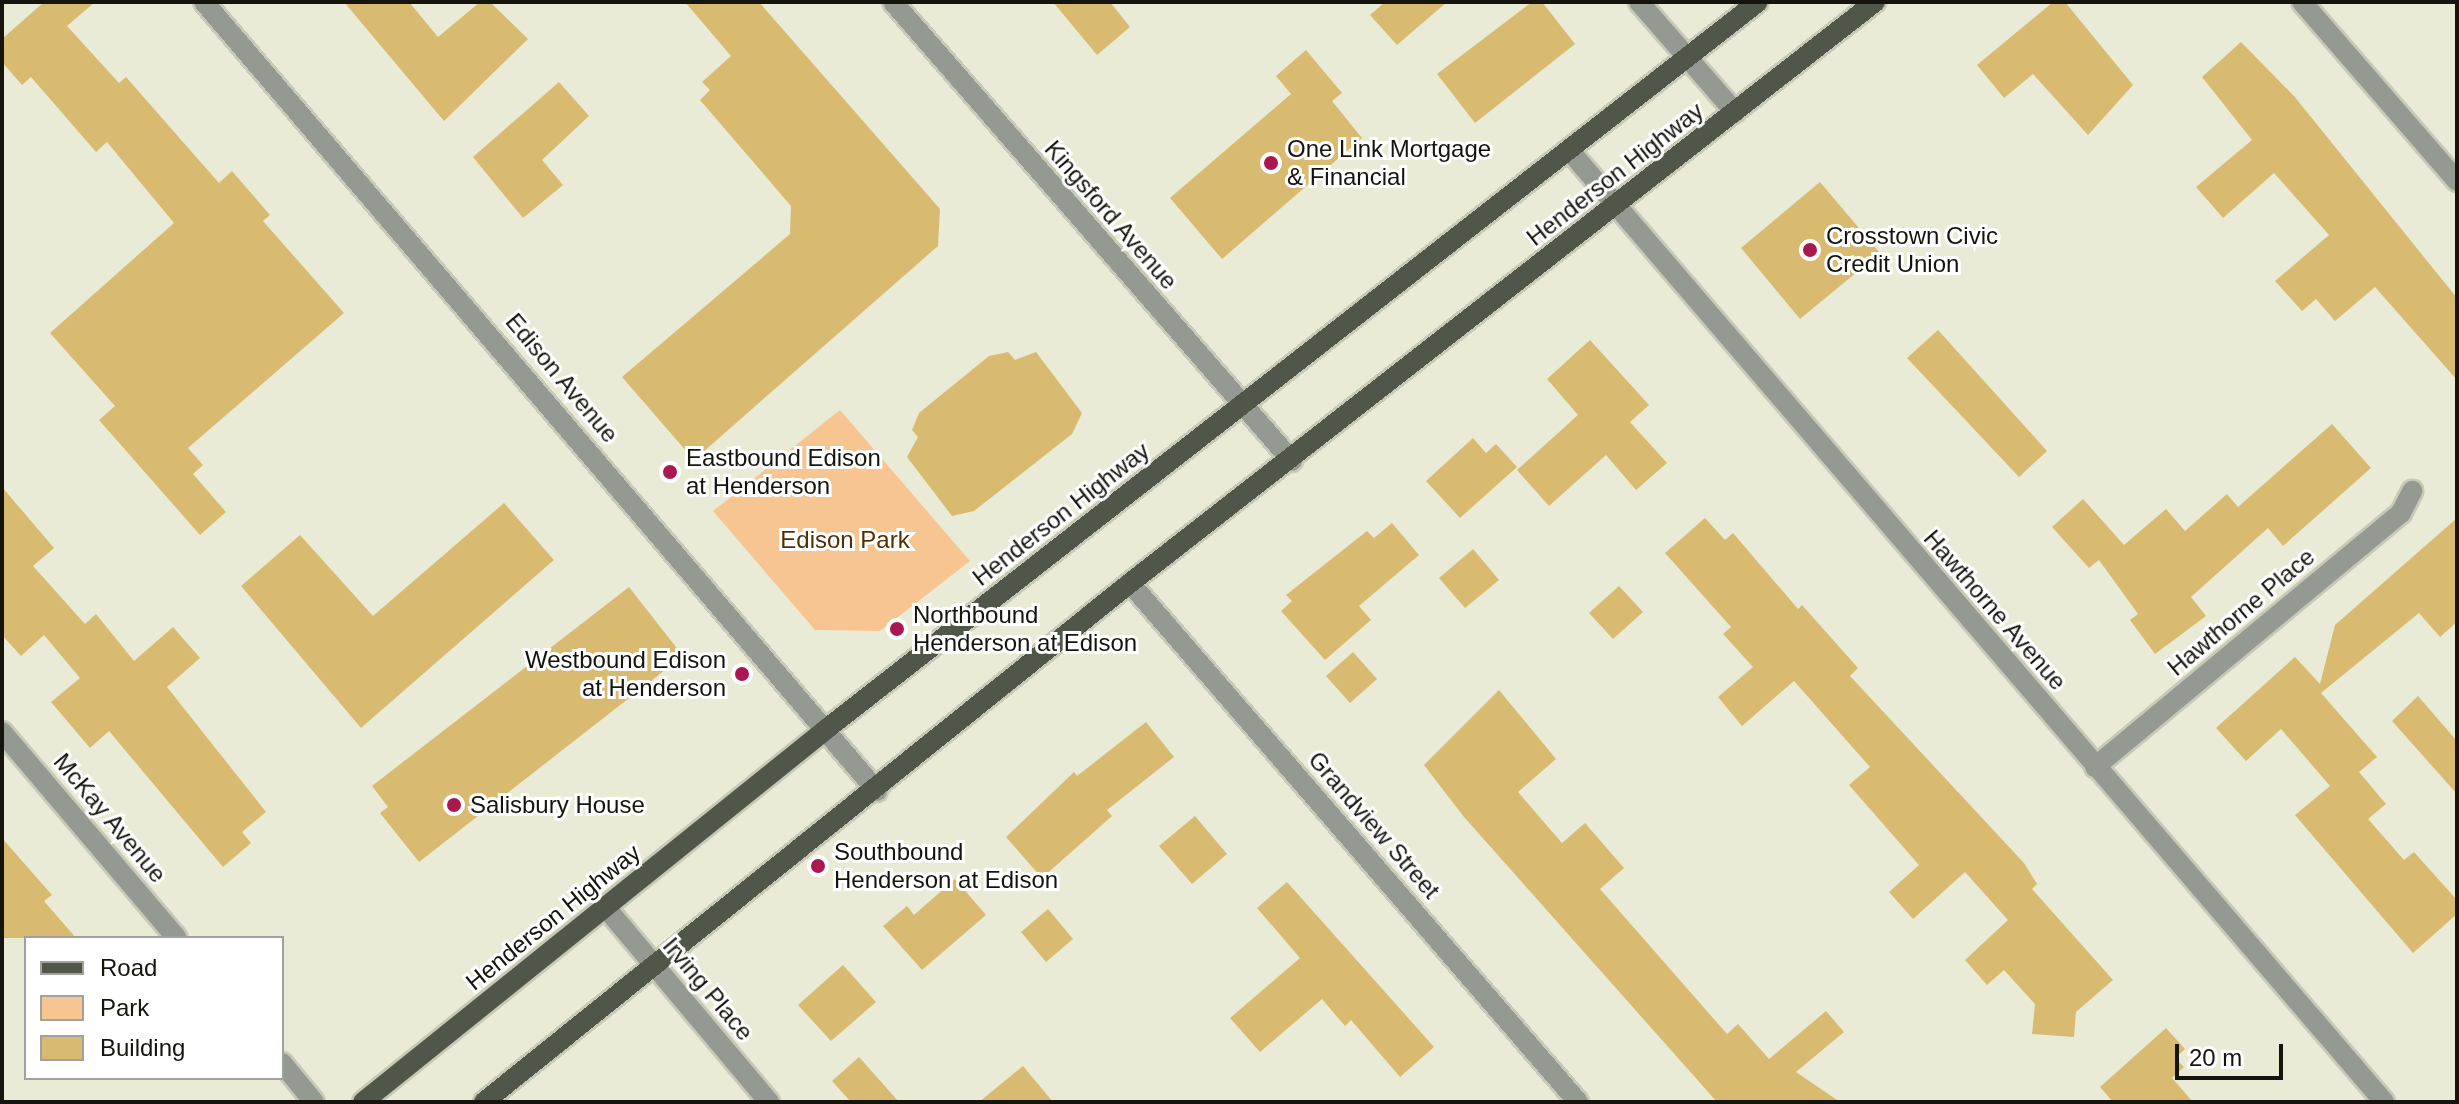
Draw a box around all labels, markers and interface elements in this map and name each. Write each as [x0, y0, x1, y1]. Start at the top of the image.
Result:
street label: Henderson Highway [1521, 96, 1709, 252]
street label: Kingsford Avenue [1038, 134, 1184, 296]
place label: One Link Mortgage & Financial [1287, 135, 1491, 191]
marker: One Link Mortgage & Financial [1262, 154, 1280, 172]
place label: Crosstown Civic Credit Union [1826, 222, 1998, 278]
marker: Crosstown Civic Credit Union [1801, 241, 1819, 259]
street label: Edison Avenue [499, 307, 625, 449]
street label: Henderson Highway [967, 436, 1155, 592]
place label: Eastbound Edison at Henderson [686, 444, 881, 500]
marker: Eastbound Edison at Henderson [661, 463, 679, 481]
street label: Hawthorne Avenue [1917, 524, 2073, 696]
park label: Edison Park [780, 526, 910, 554]
street label: Hawthorne Place [2162, 542, 2320, 682]
place label: Northbound Henderson at Edison [913, 601, 1137, 657]
marker: Northbound Henderson at Edison [888, 620, 906, 638]
place label: Westbound Edison at Henderson [525, 646, 726, 702]
marker: Westbound Edison at Henderson [733, 665, 751, 683]
street label: Grandview Street [1302, 746, 1446, 904]
street label: McKay Avenue [47, 747, 173, 889]
place label: Salisbury House [470, 791, 645, 819]
marker: Salisbury House [445, 796, 463, 814]
street label: Henderson Highway [460, 838, 646, 996]
place label: Southbound Henderson at Edison [834, 838, 1058, 894]
marker: Southbound Henderson at Edison [809, 857, 827, 875]
street label: Irving Place [657, 932, 759, 1046]
legend [24, 936, 284, 1080]
text: Road [100, 954, 157, 981]
text: Park [100, 994, 149, 1021]
scale bar [2179, 1028, 2287, 1078]
text: Building [100, 1034, 185, 1061]
text: 20 m [2189, 1044, 2242, 1071]

